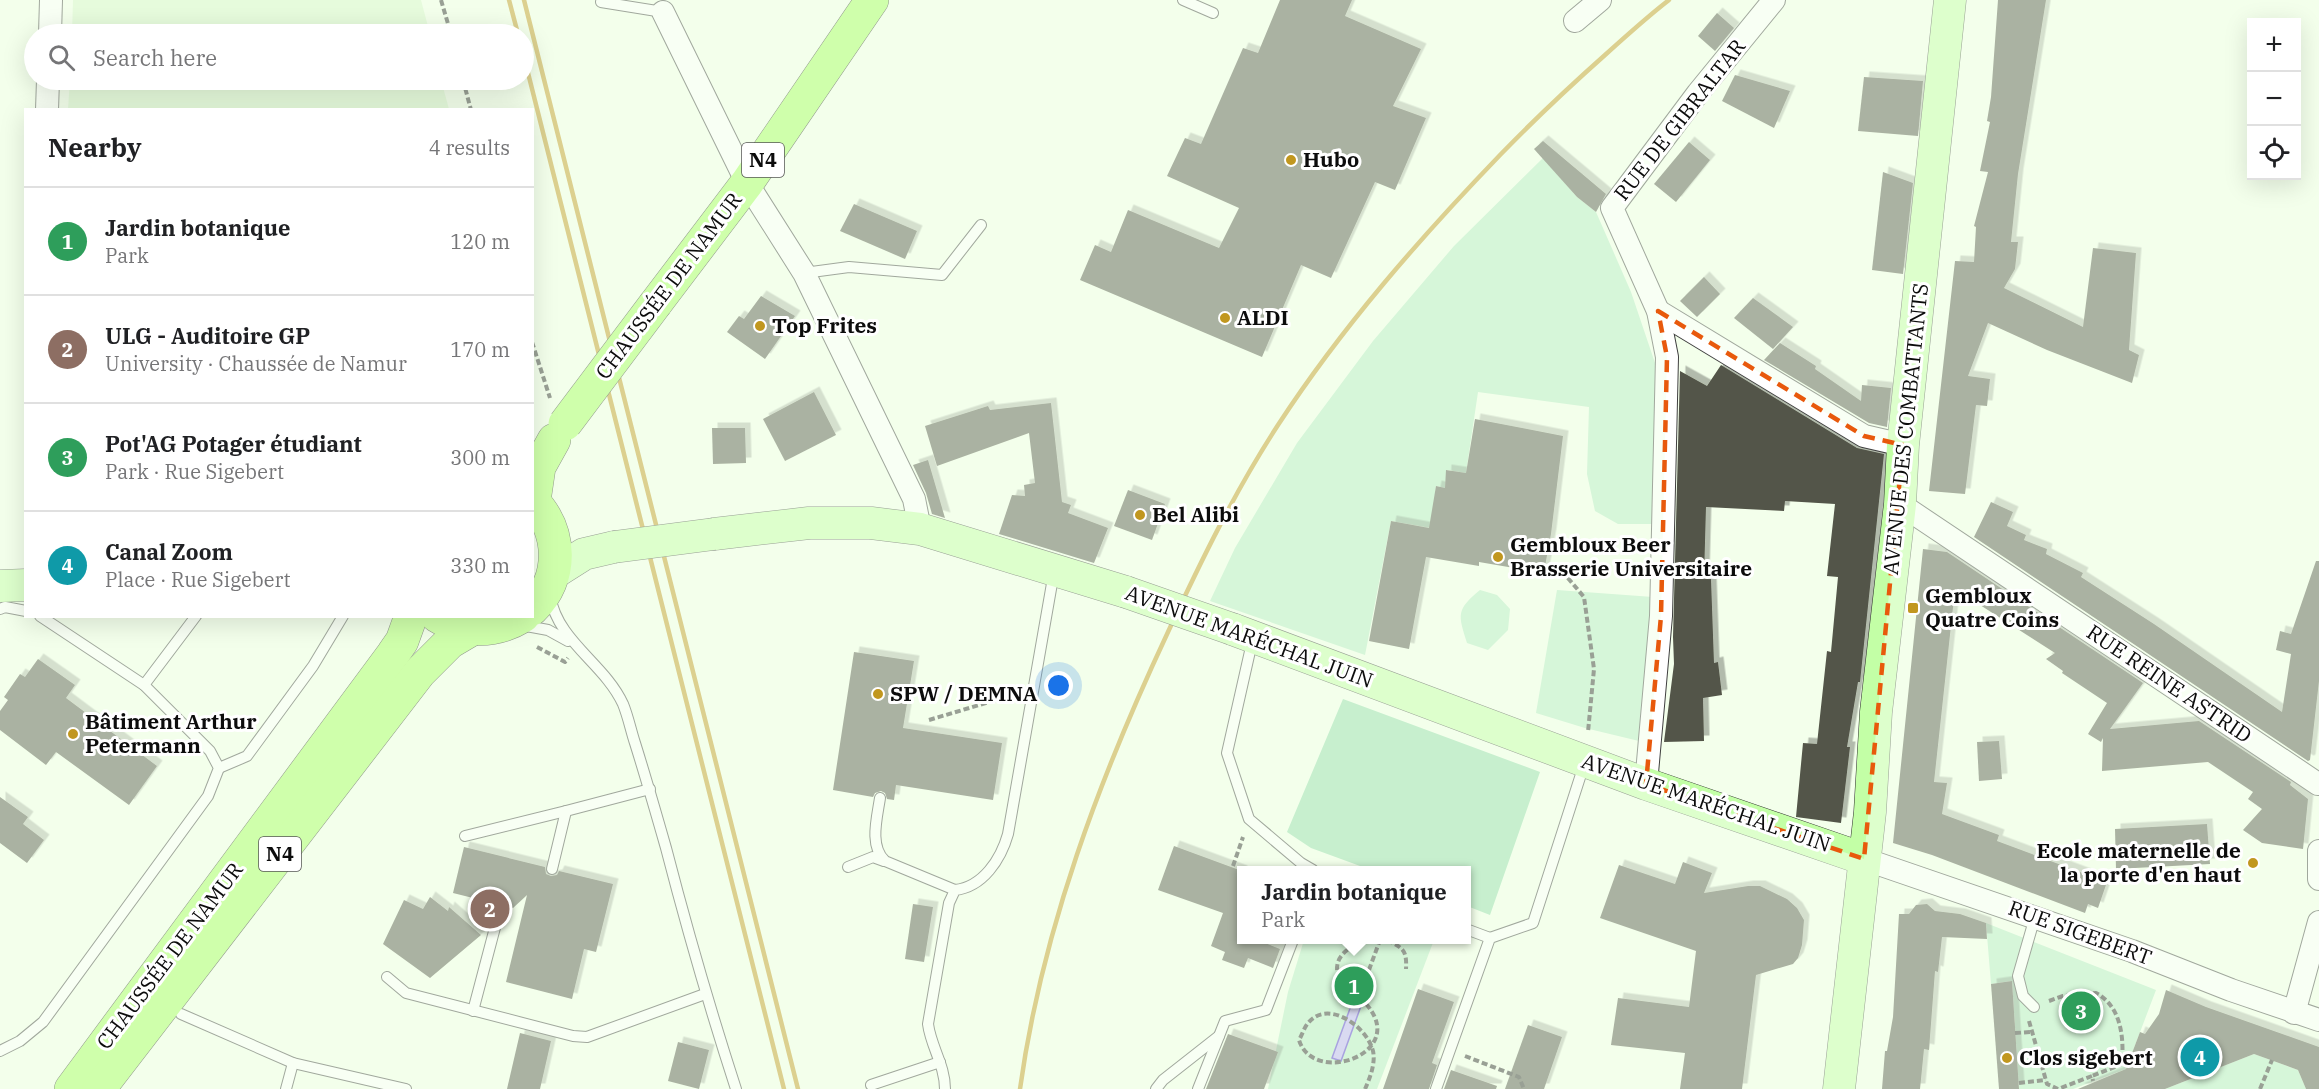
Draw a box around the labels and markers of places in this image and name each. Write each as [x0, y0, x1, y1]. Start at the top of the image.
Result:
place label: Hubo [1303, 145, 1359, 173]
marker: Hubo [1284, 153, 1298, 167]
place label: ALDI [1237, 303, 1289, 331]
place label: Top Frites [772, 311, 877, 339]
marker: ALDI [1218, 311, 1232, 325]
marker: Top Frites [753, 319, 767, 333]
place label: Bel Alibi [1152, 500, 1239, 528]
marker: Bel Alibi [1133, 508, 1147, 522]
place label: Gembloux Beer Brasserie Universitaire [1510, 530, 1752, 582]
marker: Gembloux Beer Brasserie Universitaire [1491, 550, 1505, 564]
place label: Gembloux Quatre Coins [1925, 581, 2059, 633]
marker: Gembloux Quatre Coins [1906, 601, 1920, 615]
place label: SPW / DEMNA [890, 679, 1038, 707]
marker: SPW / DEMNA [871, 687, 885, 701]
place label: Bâtiment Arthur Petermann [85, 707, 257, 759]
marker: Bâtiment Arthur Petermann [66, 727, 80, 741]
place label: Ecole maternelle de la porte d'en haut [2037, 836, 2241, 888]
marker: Ecole maternelle de la porte d'en haut [2246, 856, 2260, 870]
pin: 2 [470, 886, 510, 932]
pin: 1 [1334, 964, 1374, 1008]
pin: 3 [2062, 988, 2100, 1034]
pin: 4 [2180, 1034, 2220, 1080]
place label: Clos sigebert [2019, 1043, 2153, 1071]
marker: Clos sigebert [2000, 1051, 2014, 1065]

